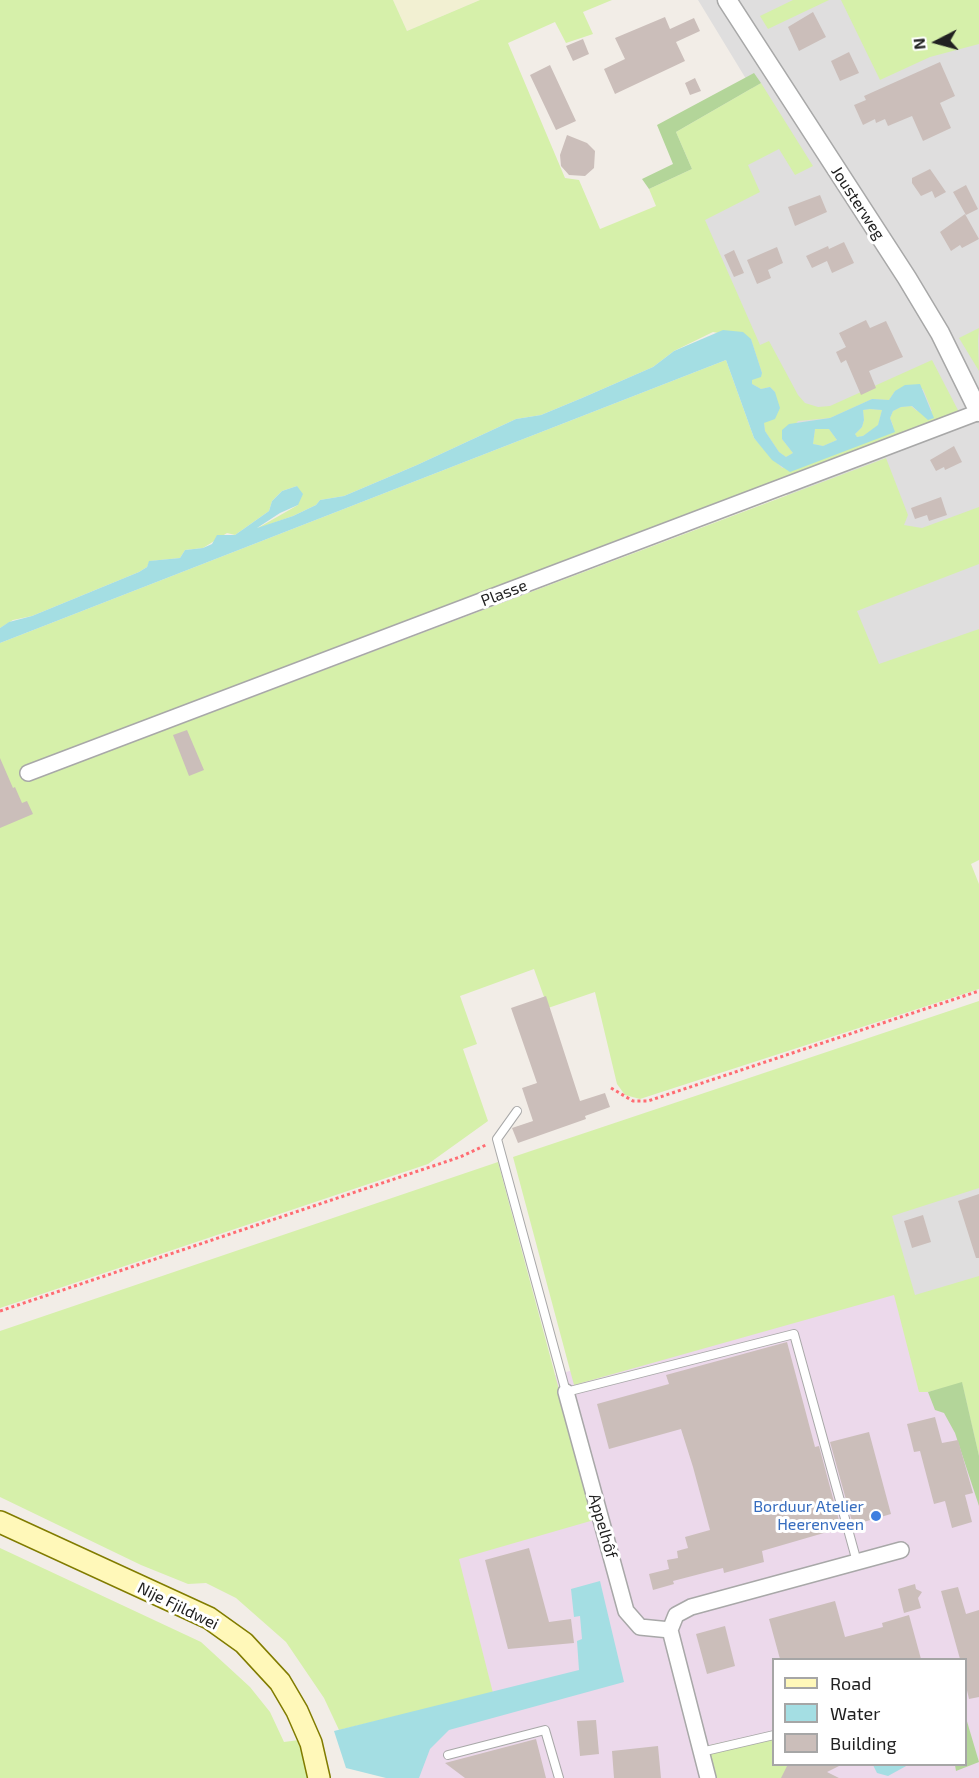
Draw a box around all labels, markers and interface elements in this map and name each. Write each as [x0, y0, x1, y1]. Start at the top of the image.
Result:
north arrow [907, 12, 967, 72]
text: N [909, 37, 929, 51]
street label: Jousterweg [827, 163, 889, 243]
street label: Plasse [478, 575, 530, 611]
street label: Appelhôf [585, 1491, 621, 1561]
place label: Borduur Atelier Heerenveen [753, 1497, 864, 1535]
marker: Borduur Atelier Heerenveen [869, 1509, 883, 1523]
street label: Nije Fjildwei [134, 1578, 222, 1634]
legend [772, 1658, 967, 1766]
text: Road [830, 1672, 871, 1694]
text: Water [830, 1702, 880, 1724]
text: Building [830, 1732, 897, 1754]

